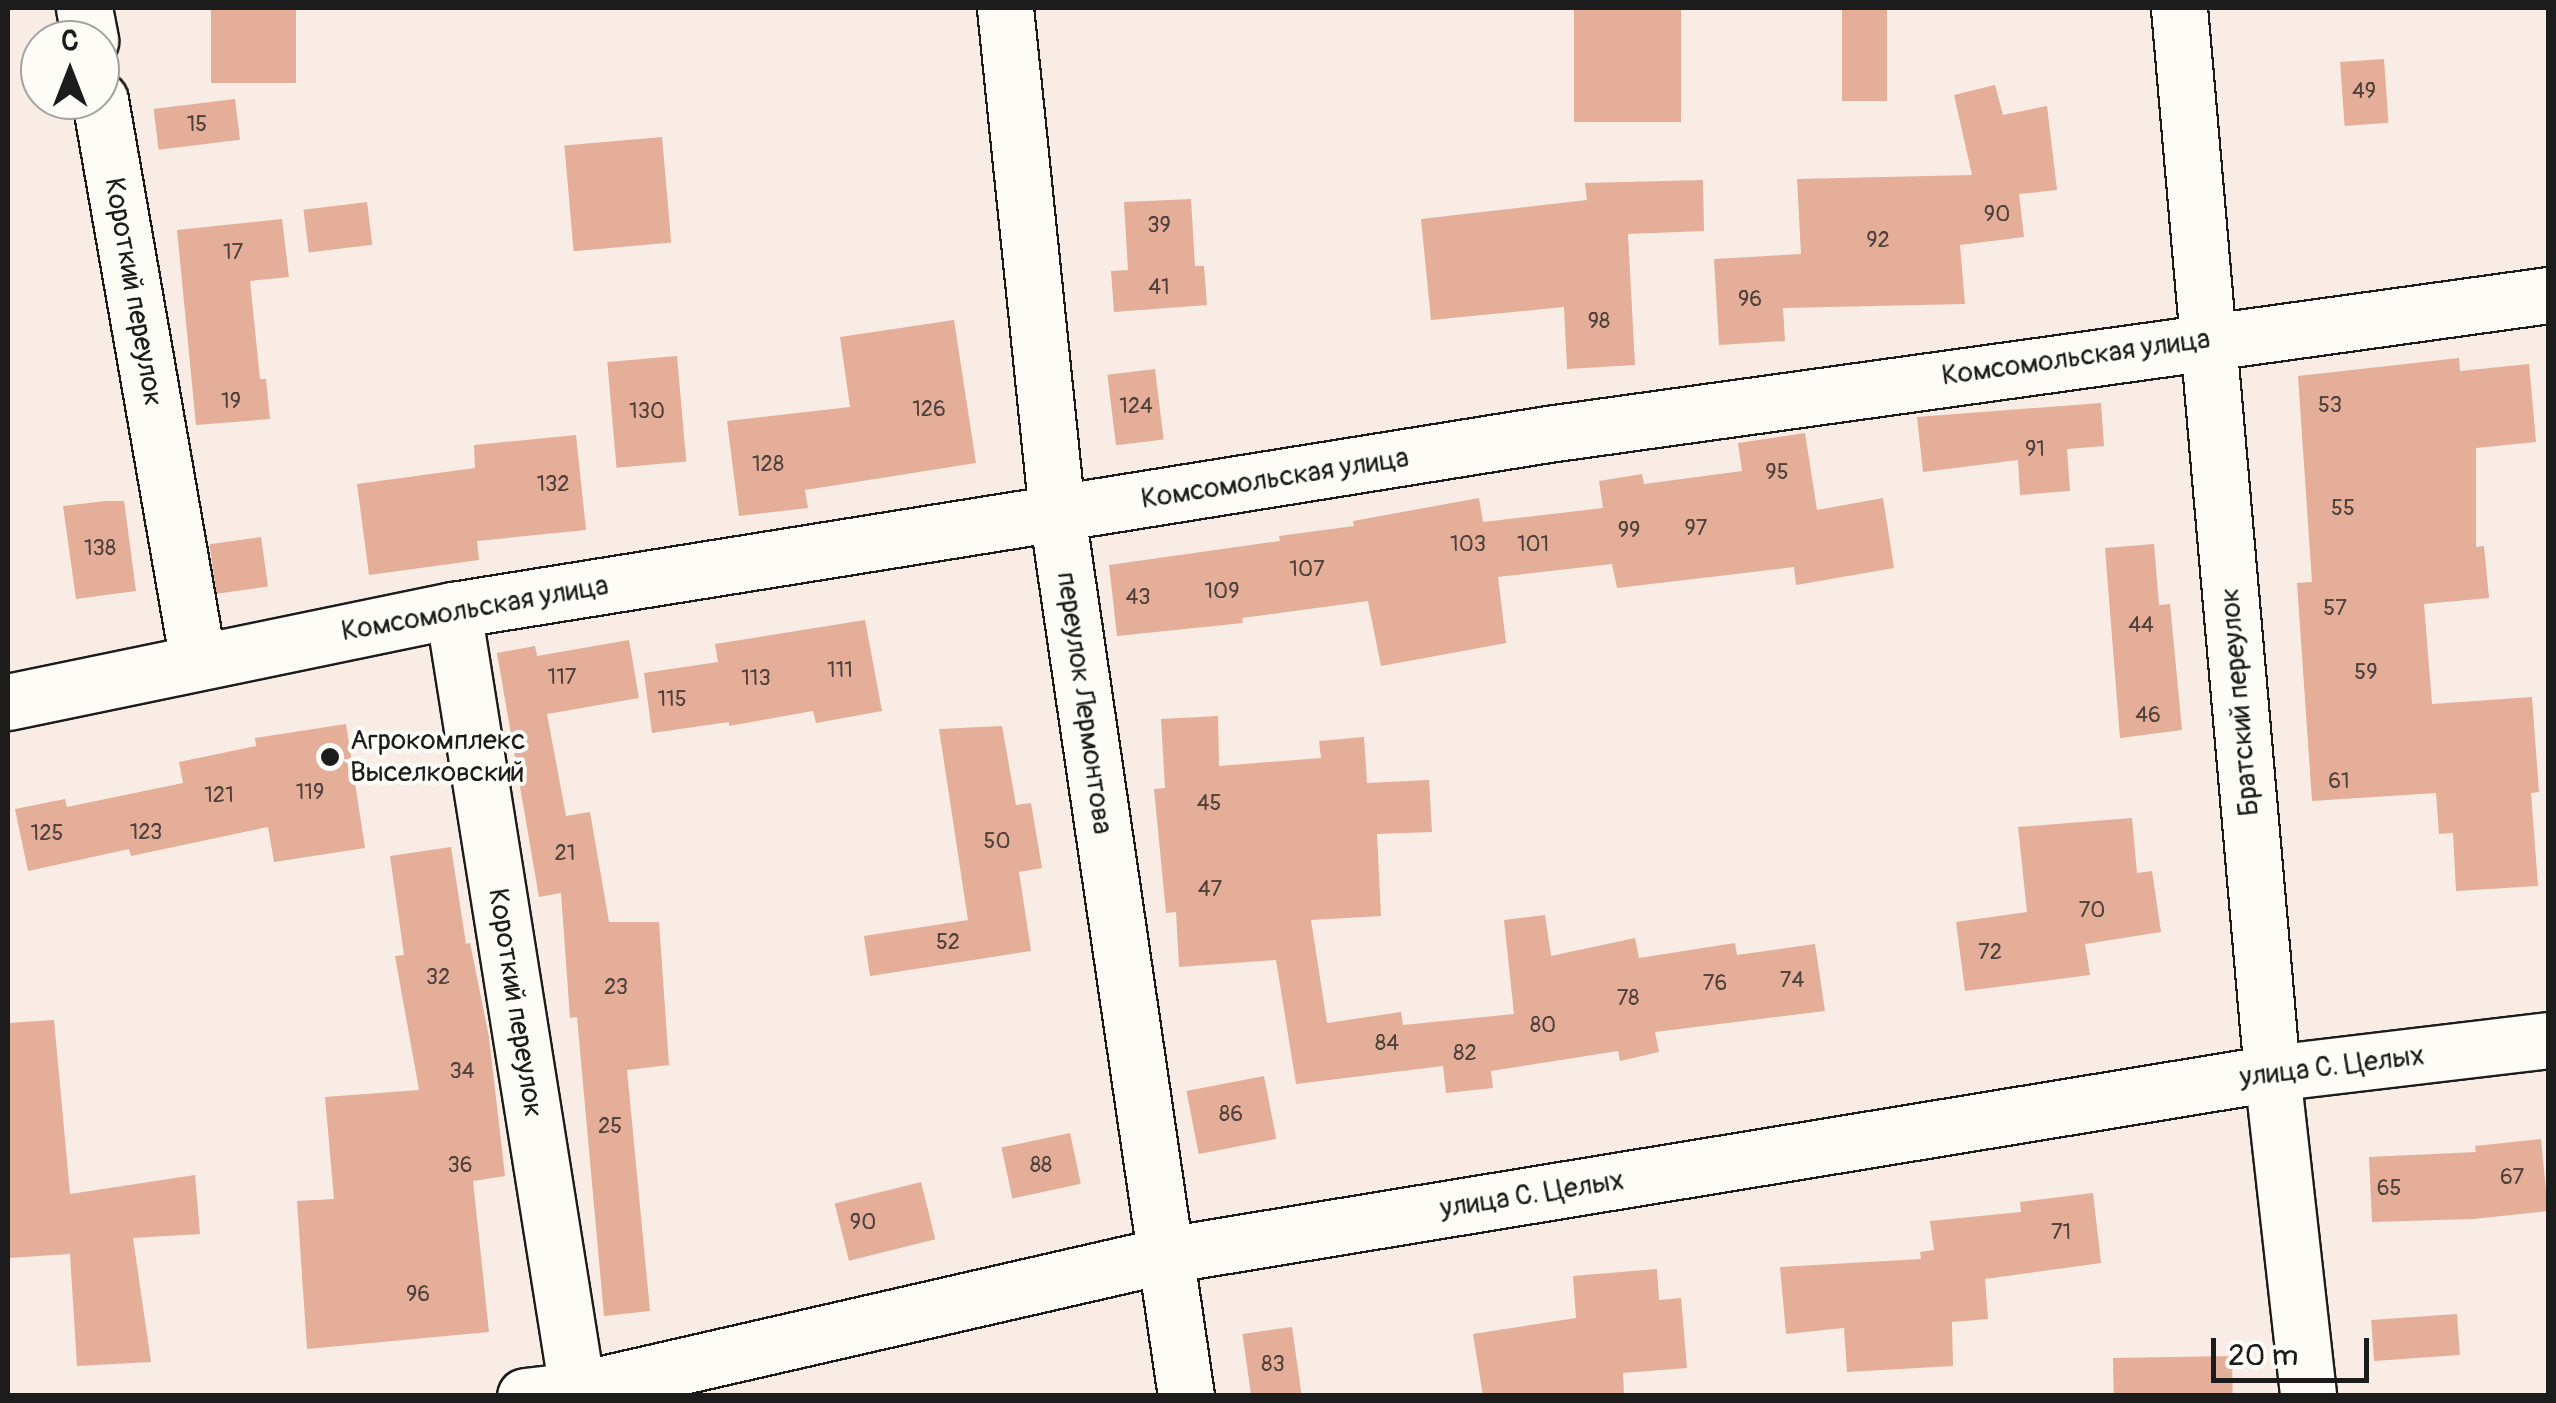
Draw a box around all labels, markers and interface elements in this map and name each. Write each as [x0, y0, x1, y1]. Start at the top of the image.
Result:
north arrow [20, 20, 120, 120]
text: С [61, 24, 79, 59]
house number: 49 [2352, 79, 2376, 105]
house number: 15 [187, 112, 207, 138]
street label: Короткий переулок [96, 175, 170, 409]
house number: 90 [1984, 202, 2010, 228]
house number: 39 [1147, 213, 1171, 239]
house number: 92 [1866, 228, 1890, 254]
house number: 17 [223, 240, 243, 266]
house number: 41 [1148, 275, 1170, 301]
house number: 96 [1738, 287, 1762, 313]
house number: 98 [1588, 309, 1610, 335]
street label: Комсомольская улица [1940, 323, 2212, 393]
house number: 19 [221, 389, 241, 415]
house number: 53 [2318, 393, 2342, 419]
house number: 124 [1119, 394, 1153, 420]
house number: 126 [912, 397, 946, 423]
house number: 130 [629, 399, 665, 425]
house number: 91 [2025, 437, 2045, 463]
street label: Комсомольская улица [1139, 441, 1411, 517]
house number: 128 [752, 452, 784, 478]
house number: 95 [1765, 460, 1789, 486]
house number: 132 [536, 472, 570, 498]
house number: 55 [2331, 496, 2355, 522]
house number: 97 [1685, 516, 1707, 542]
house number: 99 [1618, 518, 1640, 544]
house number: 103 [1450, 532, 1486, 558]
house number: 101 [1517, 532, 1549, 558]
house number: 138 [84, 536, 116, 562]
house number: 107 [1289, 557, 1325, 583]
street label: Комсомольская улица [339, 569, 611, 649]
street label: переулок Лермонтова [1049, 570, 1119, 836]
house number: 109 [1205, 579, 1239, 605]
house number: 43 [1125, 585, 1151, 611]
street label: Братский переулок [2213, 586, 2267, 818]
house number: 57 [2323, 596, 2347, 622]
house number: 44 [2128, 613, 2154, 639]
house number: 111 [827, 658, 853, 684]
house number: 59 [2354, 660, 2378, 686]
house number: 117 [548, 665, 576, 691]
house number: 113 [741, 666, 771, 692]
house number: 115 [657, 687, 687, 713]
house number: 46 [2135, 703, 2161, 729]
place label: Агрокомплекс Выселковский [350, 724, 525, 790]
marker: Агрокомплекс Выселковский [319, 746, 341, 768]
house number: 61 [2328, 769, 2350, 795]
house number: 119 [296, 780, 324, 806]
house number: 121 [204, 783, 234, 809]
house number: 45 [1197, 791, 1221, 817]
house number: 123 [130, 820, 162, 846]
house number: 125 [31, 821, 63, 847]
house number: 50 [984, 829, 1010, 855]
house number: 21 [555, 841, 575, 867]
house number: 47 [1198, 877, 1222, 903]
street label: Короткий переулок [480, 886, 550, 1120]
house number: 70 [2079, 898, 2105, 924]
house number: 52 [936, 930, 960, 956]
house number: 72 [1978, 940, 2002, 966]
house number: 32 [426, 965, 450, 991]
house number: 74 [1780, 968, 1804, 994]
house number: 76 [1703, 971, 1727, 997]
house number: 23 [604, 975, 628, 1001]
house number: 78 [1617, 986, 1639, 1012]
house number: 80 [1530, 1013, 1556, 1039]
house number: 84 [1375, 1031, 1399, 1057]
street label: улица С. Целых [2238, 1039, 2426, 1095]
house number: 82 [1453, 1041, 1477, 1067]
house number: 34 [449, 1059, 475, 1085]
house number: 86 [1219, 1102, 1243, 1128]
house number: 25 [598, 1114, 622, 1140]
house number: 36 [447, 1153, 473, 1179]
house number: 88 [1030, 1153, 1052, 1179]
street label: улица С. Целых [1438, 1164, 1626, 1226]
house number: 67 [2500, 1165, 2524, 1191]
house number: 65 [2377, 1176, 2401, 1202]
house number: 90 [850, 1210, 876, 1236]
house number: 71 [2051, 1220, 2071, 1246]
house number: 96 [406, 1282, 430, 1308]
scale bar [2216, 1318, 2374, 1380]
text: 20 m [2228, 1337, 2298, 1374]
house number: 83 [1261, 1352, 1285, 1378]

